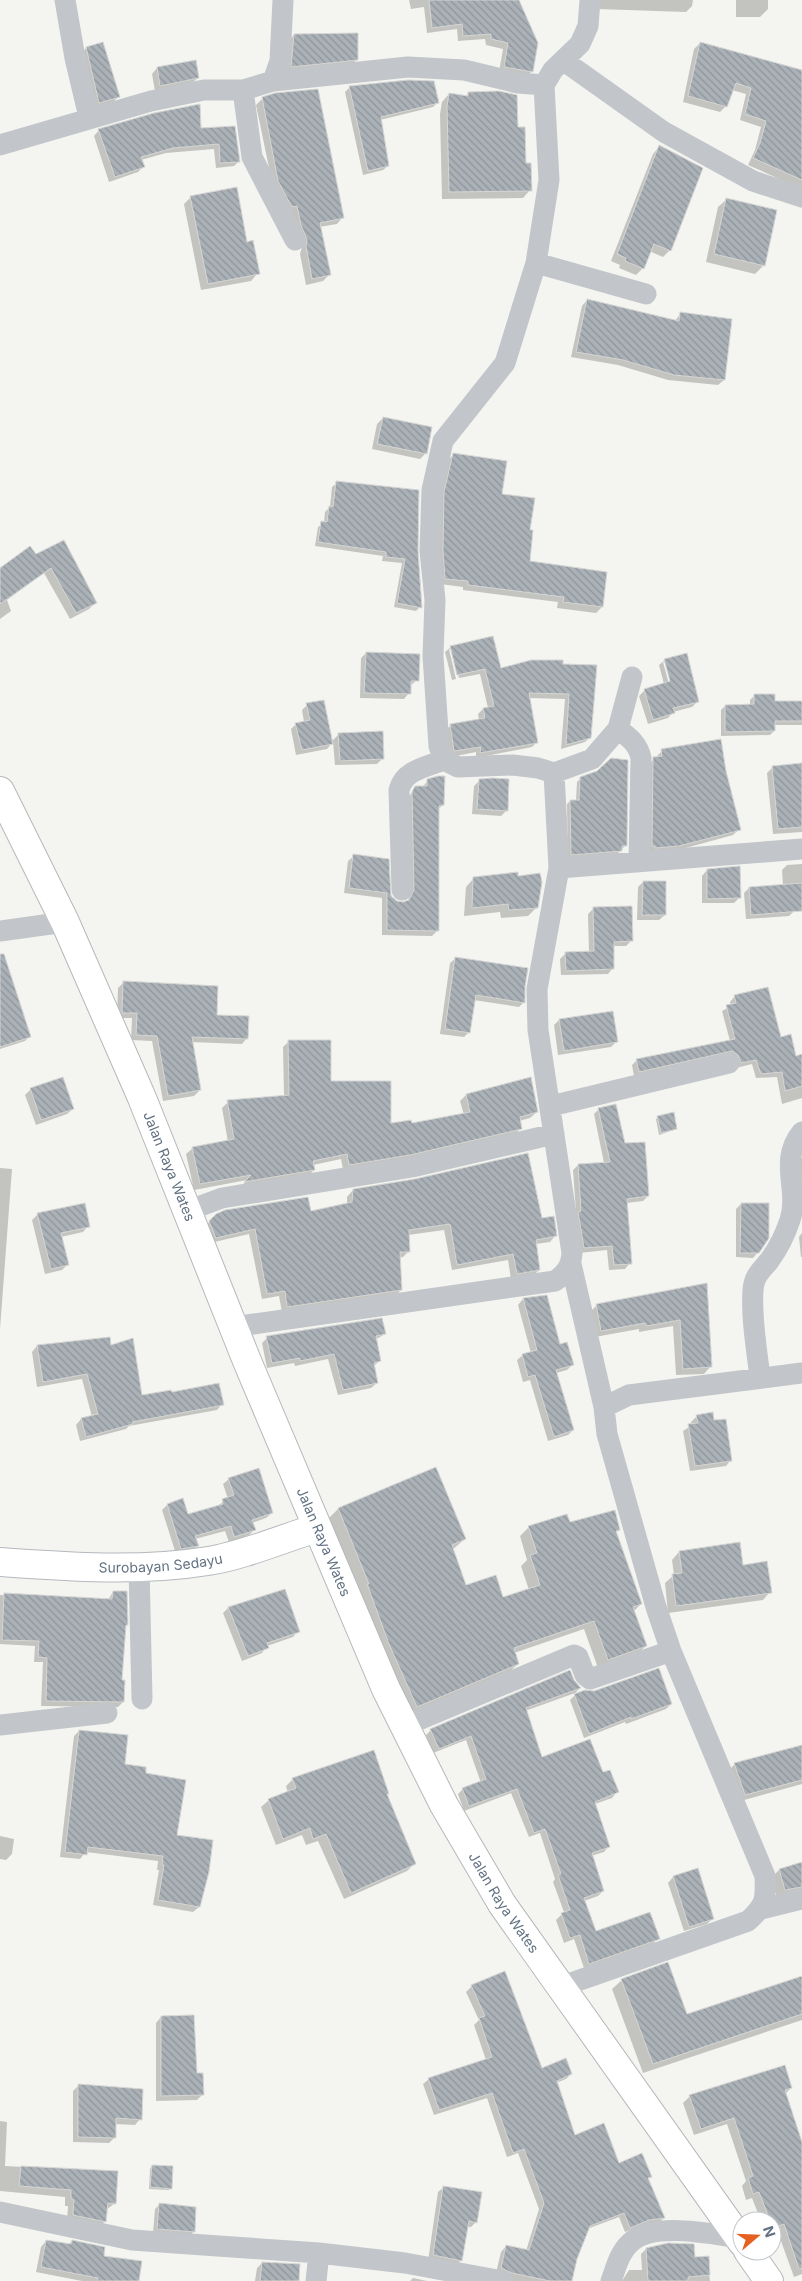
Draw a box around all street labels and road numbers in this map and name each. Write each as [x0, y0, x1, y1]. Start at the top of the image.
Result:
street label: Jalan Raya Wates [140, 1109, 199, 1224]
street label: Jalan Raya Wates [294, 1485, 355, 1599]
street label: Surobayan Sedayu [98, 1549, 224, 1576]
street label: Jalan Raya Wates [466, 1849, 543, 1956]

